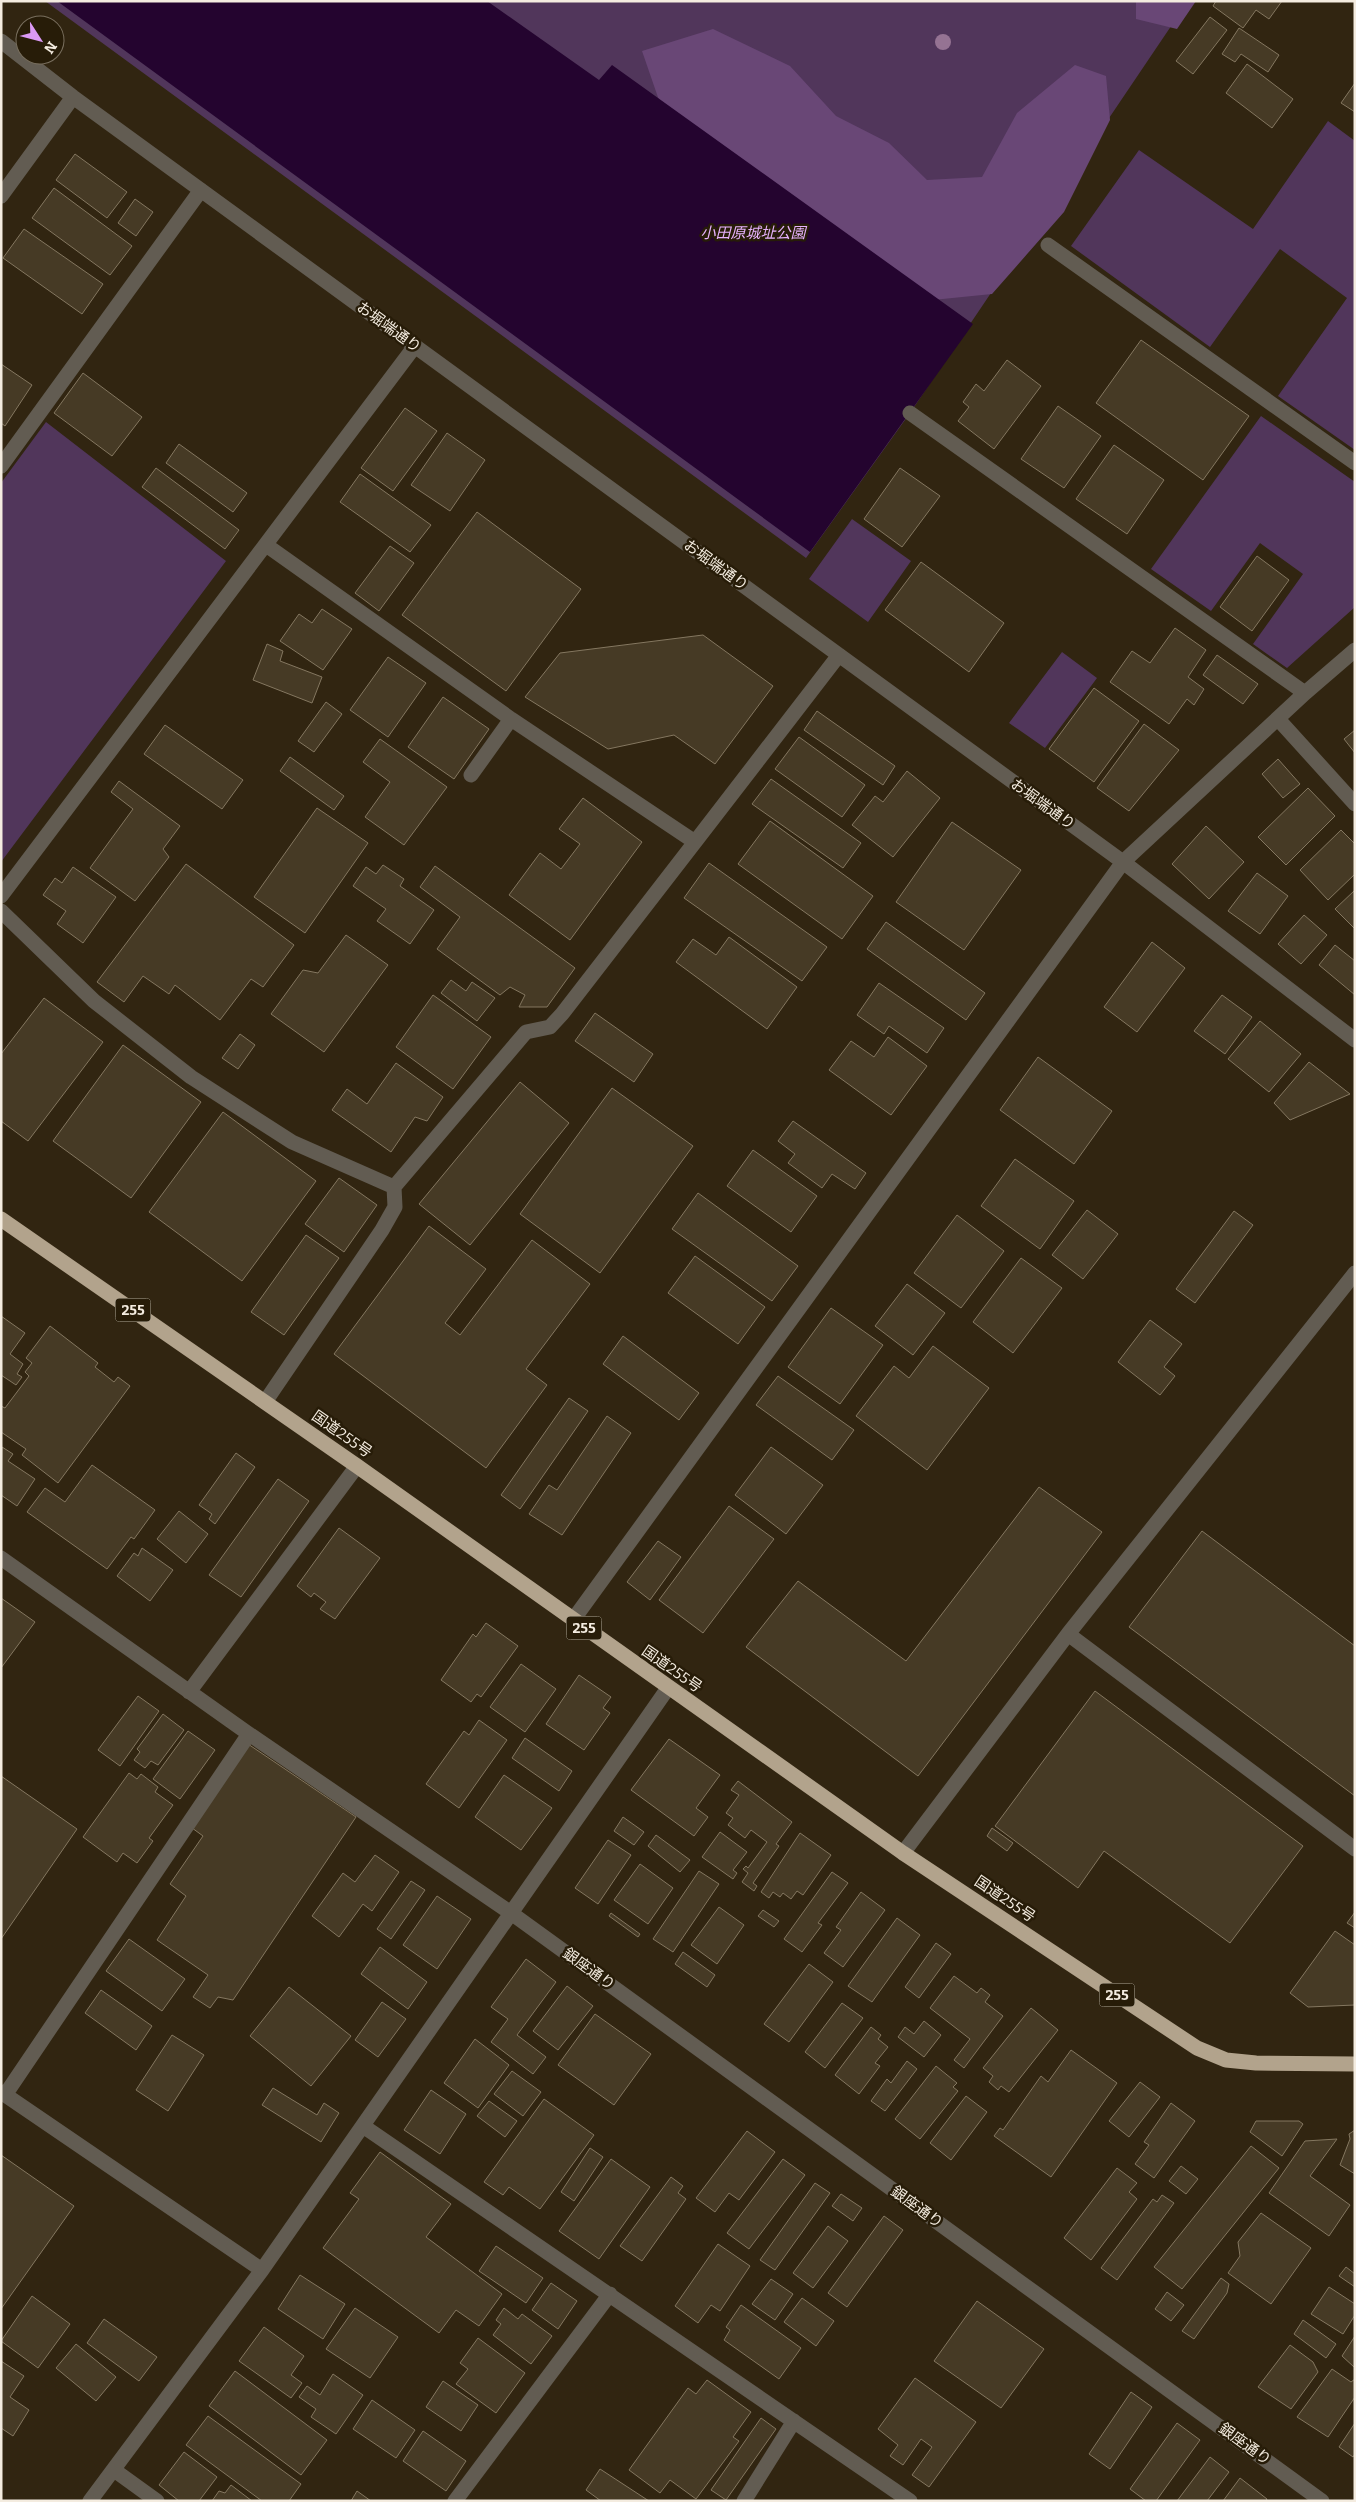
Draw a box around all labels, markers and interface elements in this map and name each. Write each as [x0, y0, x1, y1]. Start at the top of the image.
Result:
north arrow [15, 15, 65, 65]
text: N [40, 38, 60, 57]
park label: 小田原城址公園 [700, 224, 807, 242]
street label: お堀端通り [353, 298, 425, 356]
street label: お堀端通り [680, 536, 752, 594]
street label: お堀端通り [1007, 775, 1079, 833]
road number: 255 [116, 1298, 150, 1322]
street label: 国道255号 [309, 1407, 375, 1461]
road number: 255 [566, 1616, 602, 1640]
street label: 国道255号 [639, 1642, 705, 1696]
street label: 国道255号 [971, 1872, 1039, 1926]
street label: 銀座通り [559, 1944, 619, 1994]
road number: 255 [1100, 1984, 1134, 2006]
street label: 銀座通り [887, 2182, 947, 2232]
street label: 銀座通り [1215, 2419, 1275, 2469]

